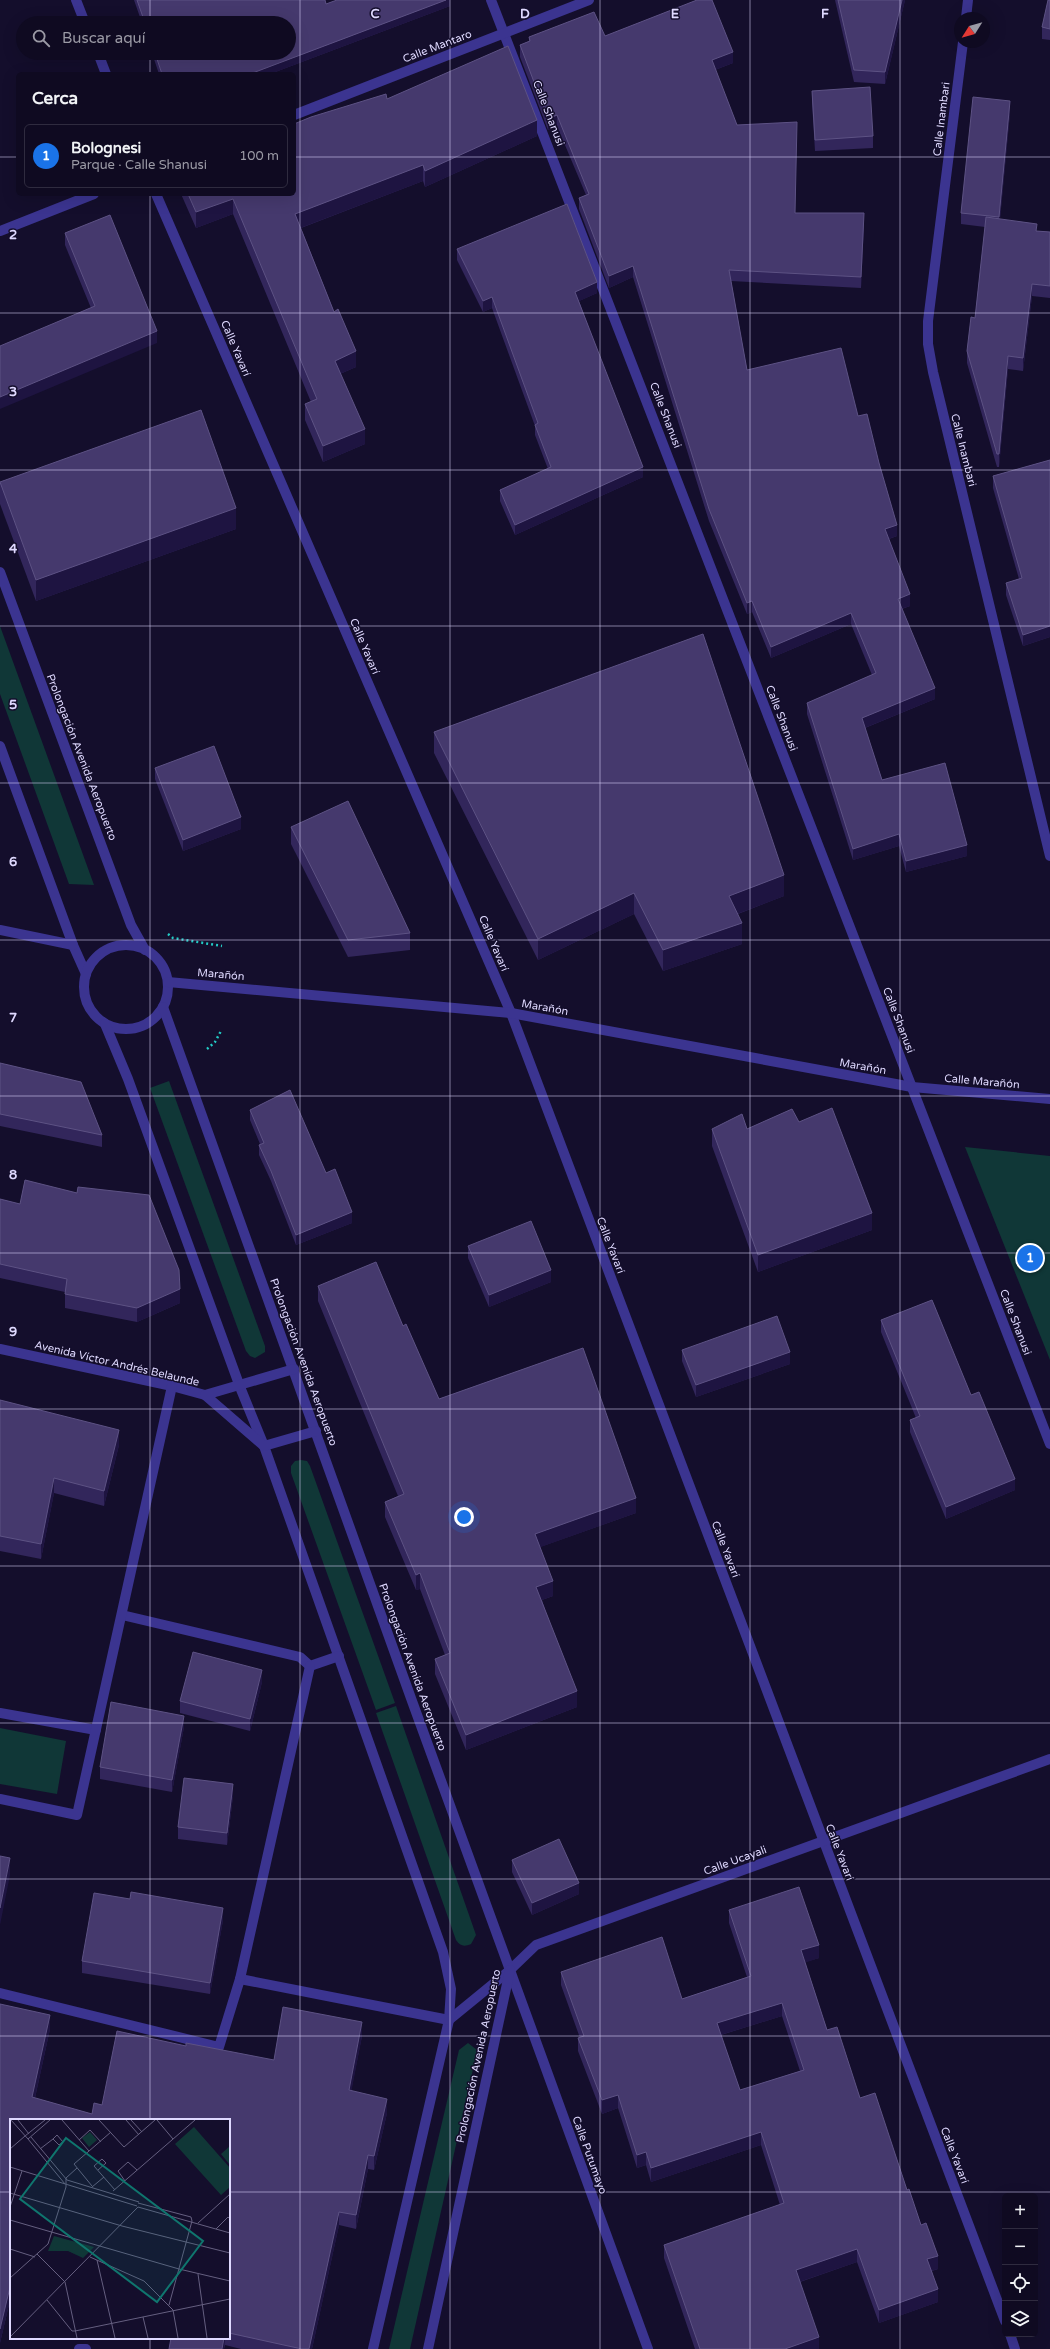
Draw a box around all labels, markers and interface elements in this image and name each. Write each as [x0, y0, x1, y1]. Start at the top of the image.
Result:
text: C [370, 6, 380, 22]
text: D [520, 6, 530, 22]
text: E [671, 6, 679, 22]
text: F [821, 6, 829, 22]
north arrow [954, 12, 990, 48]
search box [16, 16, 296, 60]
icon: search [30, 27, 52, 49]
street label: Calle Mantaro [401, 27, 474, 66]
text: Buscar aquí [62, 29, 145, 47]
street label: Calle Shanusi [530, 78, 567, 148]
street label: Calle Inambari [931, 81, 952, 157]
text: Cerca [32, 88, 78, 109]
text: Bolognesi [71, 139, 141, 157]
text: 1 [42, 148, 50, 164]
text: 100 m [239, 148, 279, 164]
text: Parque · Calle Shanusi [71, 157, 207, 173]
text: 2 [9, 227, 17, 243]
street label: Calle Yavarí [218, 318, 253, 378]
street label: Calle Shanusi [647, 380, 684, 450]
text: 3 [9, 384, 17, 400]
street label: Calle Inambari [948, 412, 979, 488]
text: 4 [9, 541, 18, 557]
street label: Calle Yavarí [347, 616, 382, 676]
street label: Prolongación Avenida Aeropuerto [44, 672, 119, 843]
street label: Calle Shanusi [763, 683, 800, 753]
text: 5 [9, 697, 17, 713]
text: 6 [9, 854, 17, 870]
street label: Calle Yavarí [476, 913, 511, 973]
street label: Marañón [197, 966, 245, 983]
street label: Calle Shanusi [880, 985, 917, 1055]
street label: Marañón [520, 997, 569, 1018]
text: 7 [9, 1010, 17, 1026]
street label: Marañón [838, 1056, 887, 1077]
street label: Calle Marañón [944, 1072, 1020, 1091]
text: 8 [9, 1167, 17, 1183]
street label: Calle Yavarí [594, 1215, 627, 1276]
pin: 1 [1017, 1243, 1043, 1273]
street label: Prolongación Avenida Aeropuerto [267, 1277, 340, 1448]
street label: Calle Shanusi [997, 1287, 1034, 1357]
text: 9 [9, 1324, 17, 1340]
street label: Avenida Víctor Andrés Belaunde [33, 1338, 201, 1389]
your location [454, 1507, 474, 1527]
street label: Calle Yavarí [709, 1519, 742, 1580]
street label: Prolongación Avenida Aeropuerto [376, 1582, 449, 1753]
street label: Calle Yavarí [823, 1822, 856, 1883]
street label: Calle Ucayali [702, 1843, 768, 1878]
street label: Prolongación Avenida Aeropuerto [454, 1968, 503, 2144]
street label: Calle Putumayo [569, 2114, 610, 2196]
inset map [10, 2119, 230, 2339]
street label: Calle Yavarí [938, 2125, 971, 2186]
map controls [1002, 2193, 1038, 2337]
button: + [1002, 2193, 1038, 2229]
button: − [1002, 2229, 1038, 2265]
button: locate [1002, 2265, 1038, 2301]
button: layers [1002, 2301, 1038, 2337]

